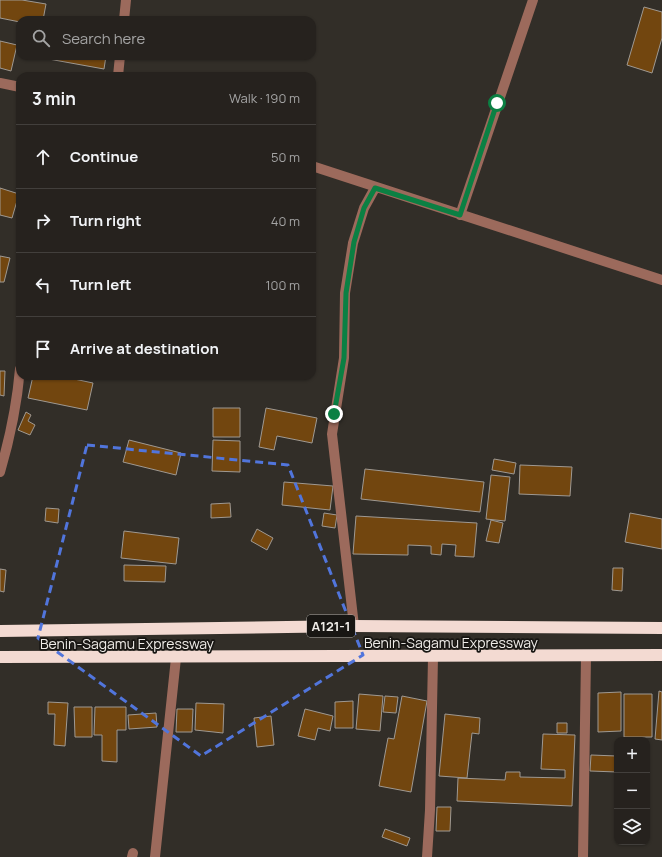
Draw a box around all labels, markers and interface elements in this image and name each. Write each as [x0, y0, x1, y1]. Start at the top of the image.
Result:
search box [16, 16, 316, 60]
icon: search [30, 27, 52, 49]
text: Search here [62, 28, 145, 49]
text: 3 min [32, 87, 76, 110]
text: Walk · 190 m [229, 89, 300, 107]
route start [488, 94, 506, 112]
icon: ahead [32, 146, 54, 168]
text: Continue [70, 146, 138, 167]
text: 50 m [271, 148, 300, 166]
icon: right [32, 210, 54, 232]
text: Turn right [70, 210, 141, 231]
text: 40 m [271, 212, 300, 230]
icon: left [32, 274, 54, 296]
text: Turn left [70, 274, 132, 295]
text: 100 m [265, 276, 300, 294]
icon: arrive [32, 338, 54, 360]
text: Arrive at destination [70, 338, 219, 359]
route end [325, 405, 343, 423]
road number: A121-1 [307, 615, 355, 637]
street label: Benin-Sagamu Expressway [364, 633, 539, 652]
street label: Benin-Sagamu Expressway [40, 634, 215, 653]
map controls [614, 737, 650, 845]
button: + [614, 737, 650, 773]
button: − [614, 773, 650, 809]
button: layers [614, 809, 650, 845]

